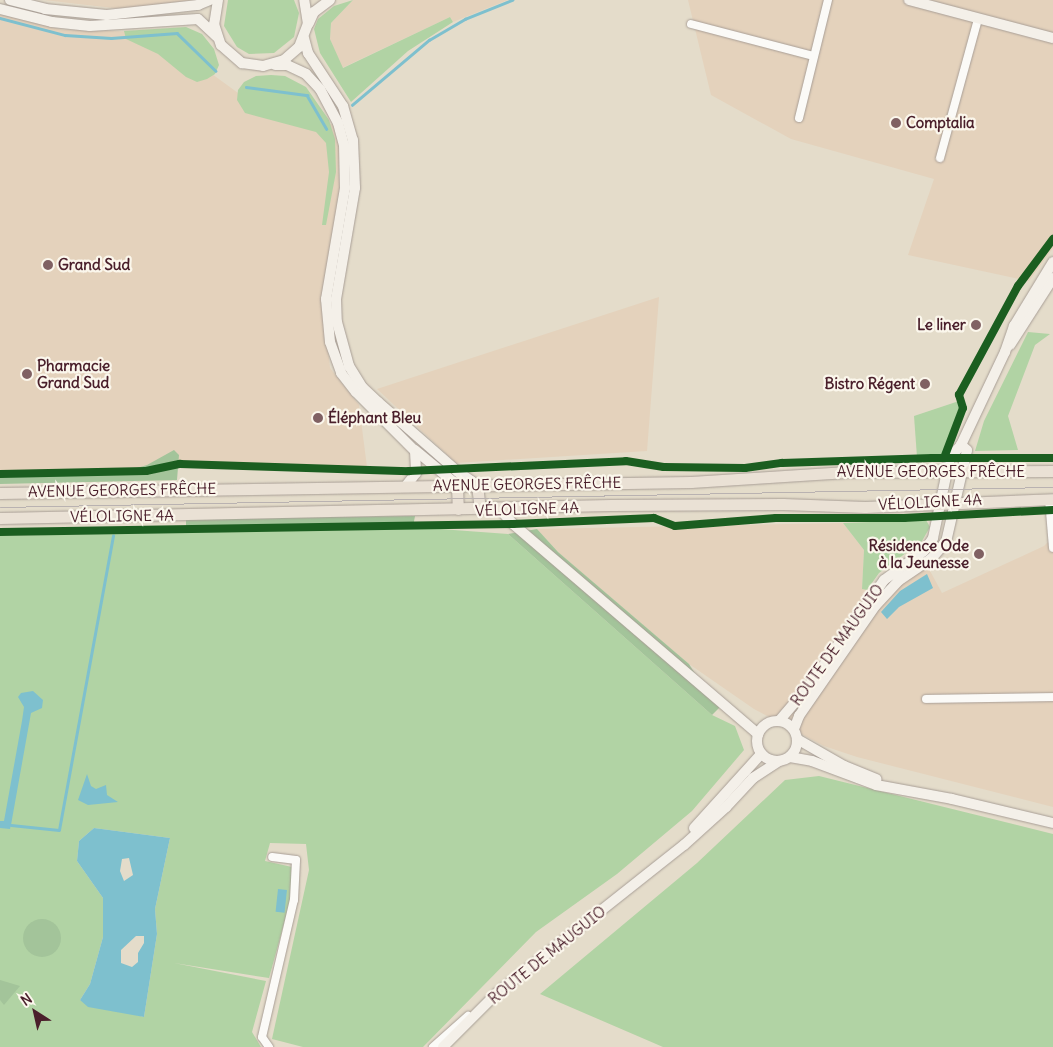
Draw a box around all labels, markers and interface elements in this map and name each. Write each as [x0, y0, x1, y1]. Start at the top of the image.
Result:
place label: Comptalia [906, 114, 975, 132]
marker: Comptalia [890, 117, 902, 129]
place label: Grand Sud [58, 256, 130, 274]
marker: Grand Sud [42, 259, 54, 271]
place label: Le liner [917, 316, 966, 334]
marker: Le liner [970, 319, 982, 331]
place label: Pharmacie Grand Sud [37, 356, 110, 391]
marker: Pharmacie Grand Sud [21, 368, 33, 380]
place label: Bistro Régent [825, 375, 915, 393]
marker: Bistro Régent [919, 378, 931, 390]
place label: Éléphant Bleu [328, 409, 421, 427]
marker: Éléphant Bleu [312, 412, 324, 424]
street label: AVENUE GEORGES FRÊCHE [837, 463, 1025, 481]
street label: AVENUE GEORGES FRÊCHE [433, 473, 621, 495]
street label: AVENUE GEORGES FRÊCHE [28, 479, 216, 501]
street label: VÉLOLIGNE 4A [878, 490, 982, 514]
street label: VÉLOLIGNE 4A [475, 498, 579, 520]
street label: VÉLOLIGNE 4A [70, 506, 174, 526]
place label: Résidence Ode à la Jeunesse [869, 536, 969, 571]
marker: Résidence Ode à la Jeunesse [973, 548, 985, 560]
street label: ROUTE DE MAUGUIO [787, 581, 887, 709]
street label: ROUTE DE MAUGUIO [485, 902, 609, 1008]
north arrow [10, 987, 60, 1037]
text: N [17, 990, 36, 1010]

